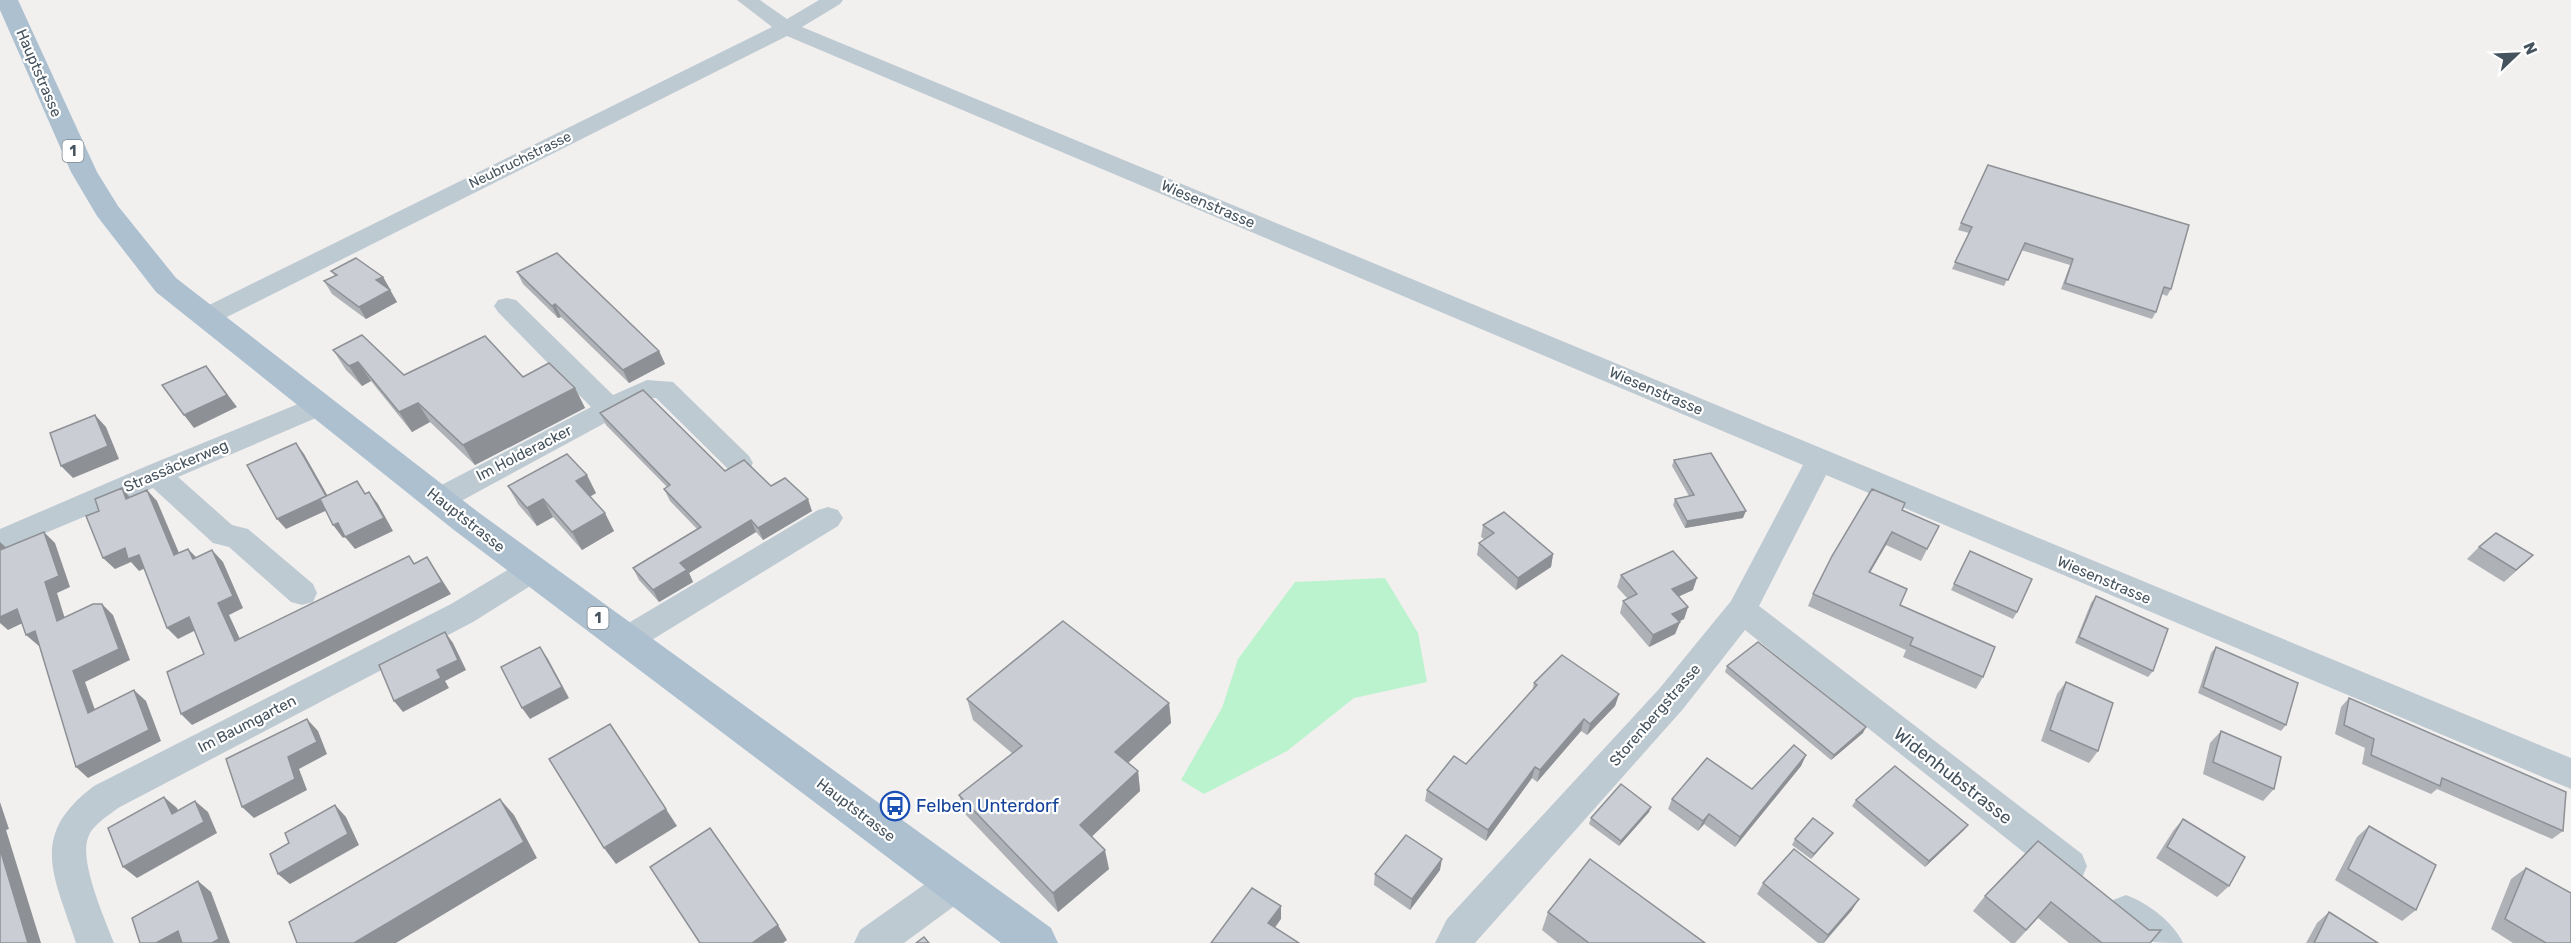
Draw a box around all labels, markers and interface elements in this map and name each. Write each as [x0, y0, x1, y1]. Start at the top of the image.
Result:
north arrow [2487, 24, 2547, 84]
street label: Hauptstrasse [12, 26, 66, 120]
text: N [2519, 39, 2541, 57]
street label: Neubruchstrasse [466, 128, 574, 192]
road number: 1 [62, 140, 84, 162]
street label: Wiesenstrasse [1158, 176, 1258, 232]
street label: Wiesenstrasse [1606, 363, 1706, 419]
street label: Im Holderacker [473, 421, 575, 485]
street label: Strassäckerweg [121, 436, 231, 496]
street label: Hauptstrasse [423, 484, 509, 556]
street label: Wiesenstrasse [2054, 552, 2154, 608]
road number: 1 [588, 607, 608, 629]
street label: Storenbergstrasse [1606, 660, 1704, 770]
street label: Im Baumgarten [195, 691, 299, 757]
street label: Widenhubstrasse [1889, 723, 2017, 829]
street label: Hauptstrasse [813, 775, 899, 845]
bus stop icon: Felben Unterdorf [879, 790, 911, 822]
place label: Felben Unterdorf [916, 795, 1059, 817]

